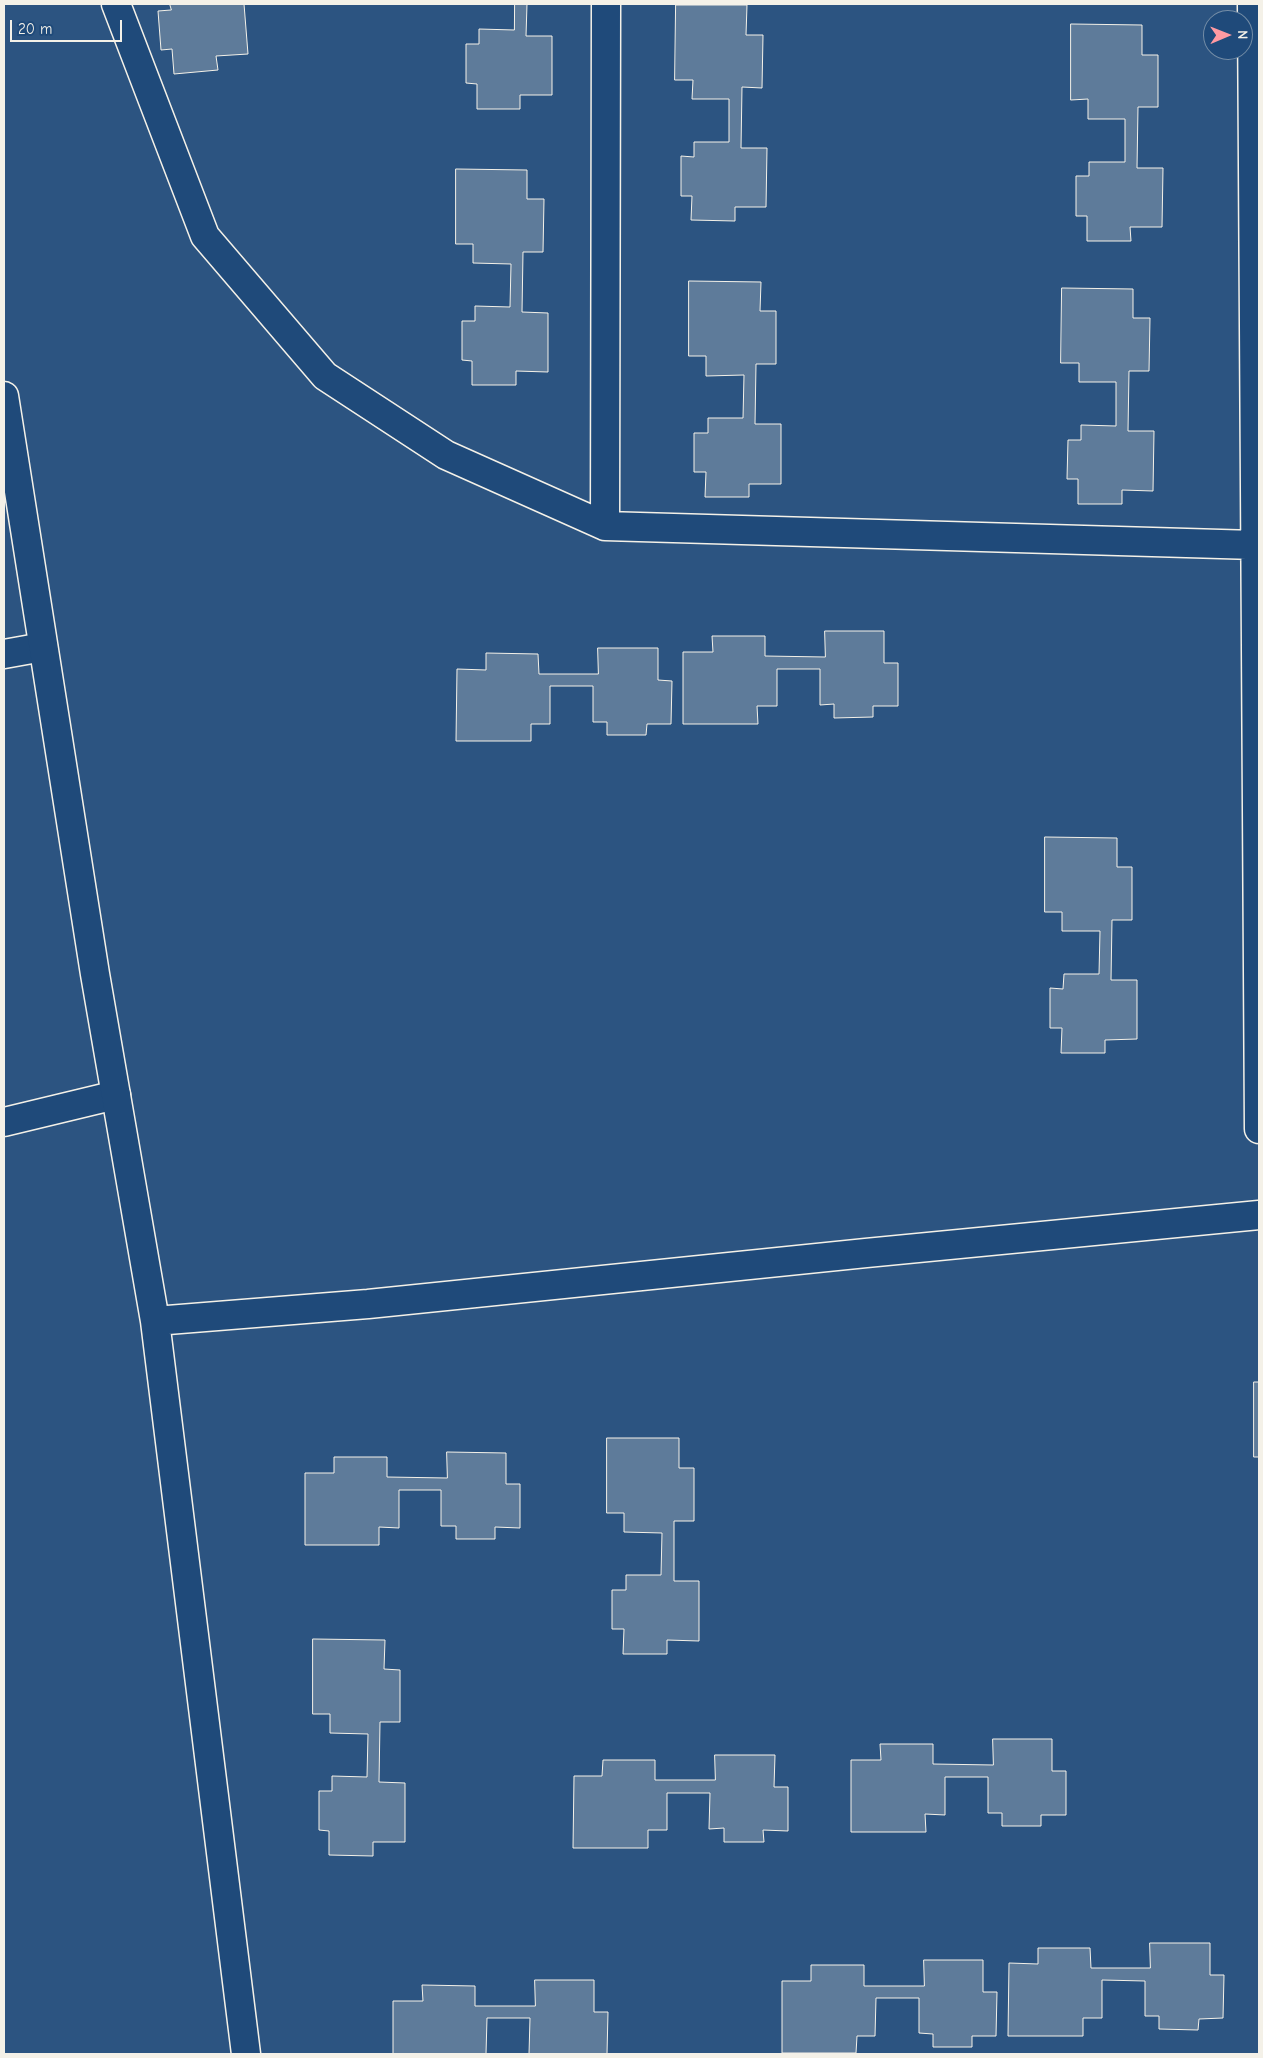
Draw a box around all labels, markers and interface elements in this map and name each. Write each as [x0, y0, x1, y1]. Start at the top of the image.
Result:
scale bar [12, 10, 125, 42]
north arrow [1203, 10, 1253, 60]
text: 20 m [18, 20, 52, 38]
text: N [1234, 30, 1251, 39]

